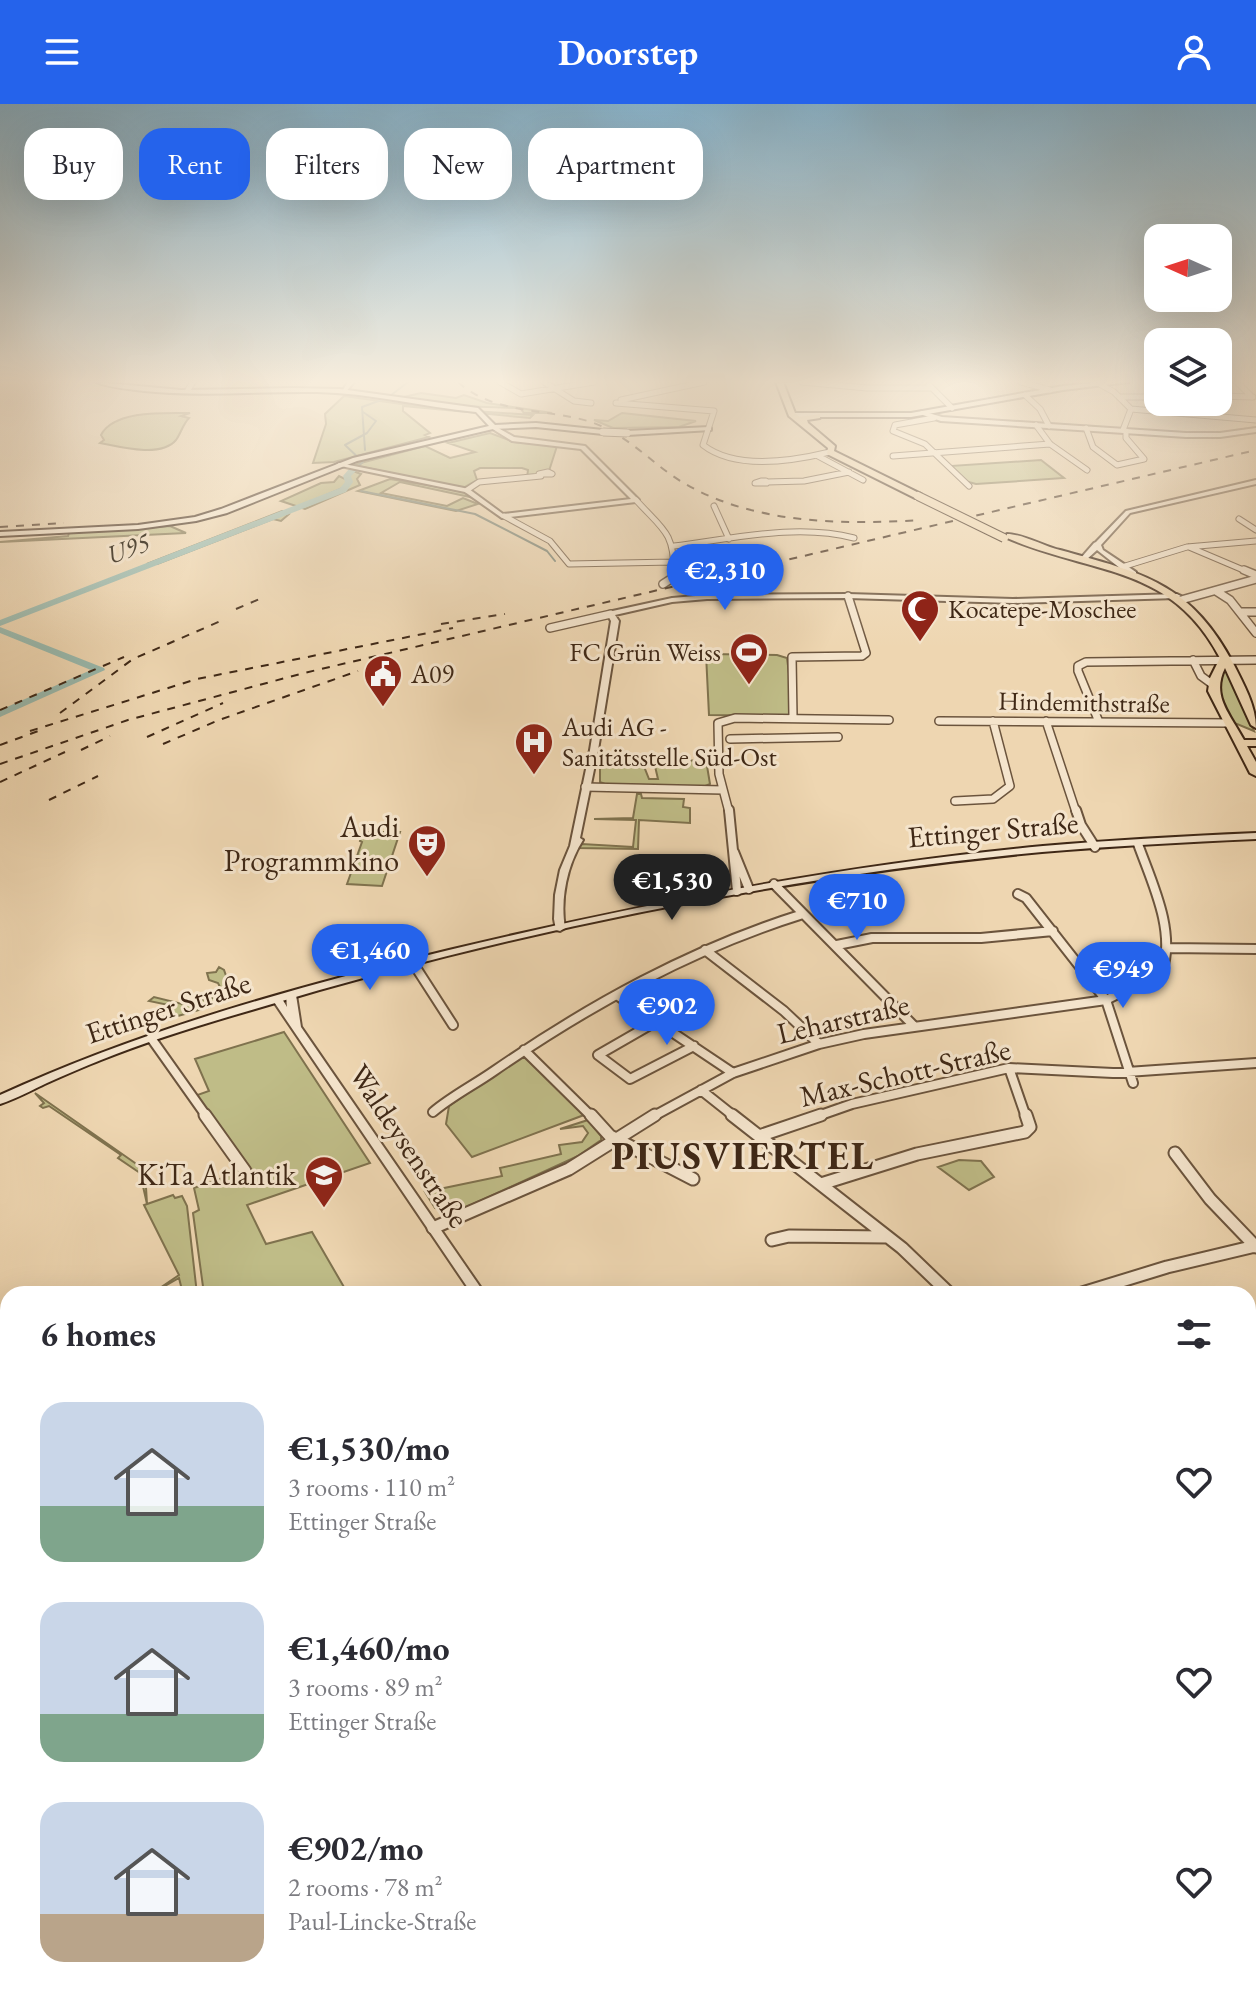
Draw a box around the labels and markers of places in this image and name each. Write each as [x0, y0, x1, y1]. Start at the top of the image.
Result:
pin: €2,310 [660, 544, 790, 612]
mosque icon: Kocatepe-Moschee [899, 588, 941, 643]
place label: Kocatepe-Moschee [948, 592, 1136, 626]
sports icon: FC Grün Weiss [728, 631, 770, 686]
place label: FC Grün Weiss [569, 635, 721, 669]
public building icon: A09 [362, 653, 404, 708]
place label: A09 [410, 657, 454, 691]
place label: Audi AG - Sanitätsstelle Süd-Ost [561, 710, 777, 774]
hospital icon: Audi AG - Sanitätsstelle Süd-Ost [513, 721, 555, 776]
place label: Audi Programmkino [224, 807, 399, 880]
theatre icon: Audi Programmkino [406, 823, 448, 878]
pin: €1,530 [607, 854, 737, 922]
pin: €710 [810, 874, 904, 942]
pin: €1,460 [305, 924, 435, 992]
pin: €949 [1076, 942, 1170, 1010]
pin: €902 [620, 979, 714, 1047]
school or university icon: KiTa Atlantik [303, 1154, 345, 1209]
place label: KiTa Atlantik [137, 1155, 297, 1194]

